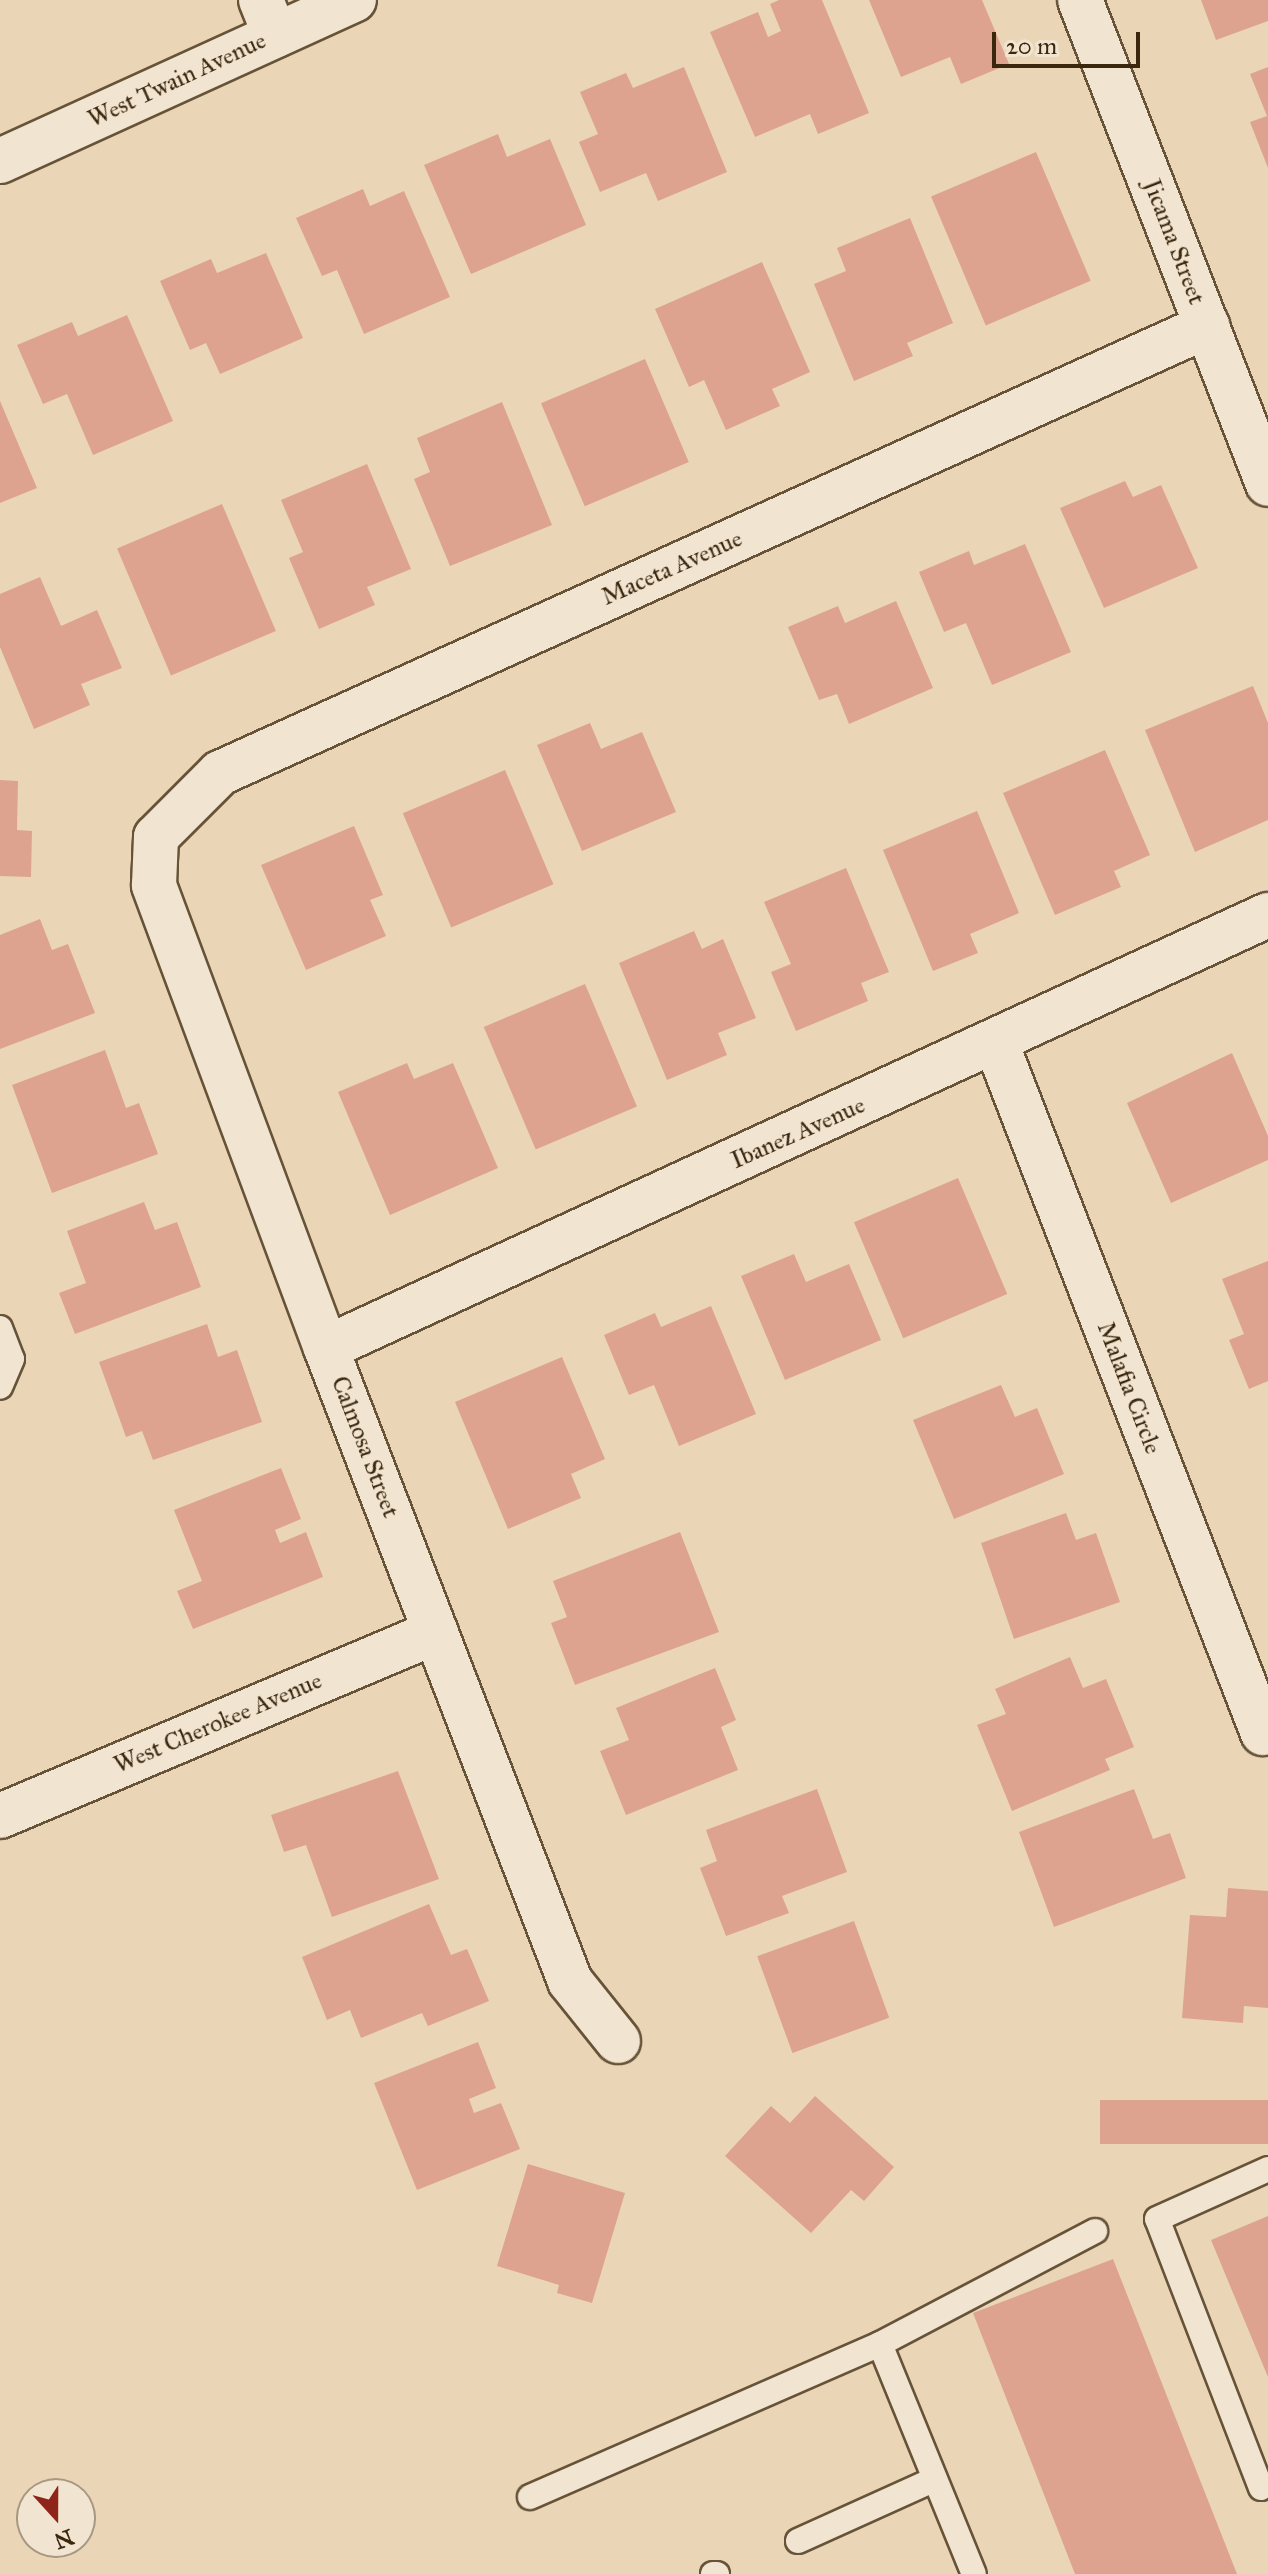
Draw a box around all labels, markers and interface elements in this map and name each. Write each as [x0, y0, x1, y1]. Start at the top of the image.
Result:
scale bar [996, 16, 1144, 66]
street label: West Twain Avenue [83, 26, 271, 134]
text: 20 m [1006, 31, 1057, 61]
street label: Jicama Street [1137, 175, 1211, 309]
street label: Maceta Avenue [597, 524, 747, 612]
street label: Ibanez Avenue [727, 1091, 869, 1175]
street label: Malafia Circle [1091, 1318, 1167, 1458]
street label: Calmosa Street [325, 1372, 405, 1522]
street label: West Cherokee Avenue [110, 1666, 326, 1780]
north arrow [16, 2478, 96, 2558]
text: N [51, 2523, 78, 2555]

